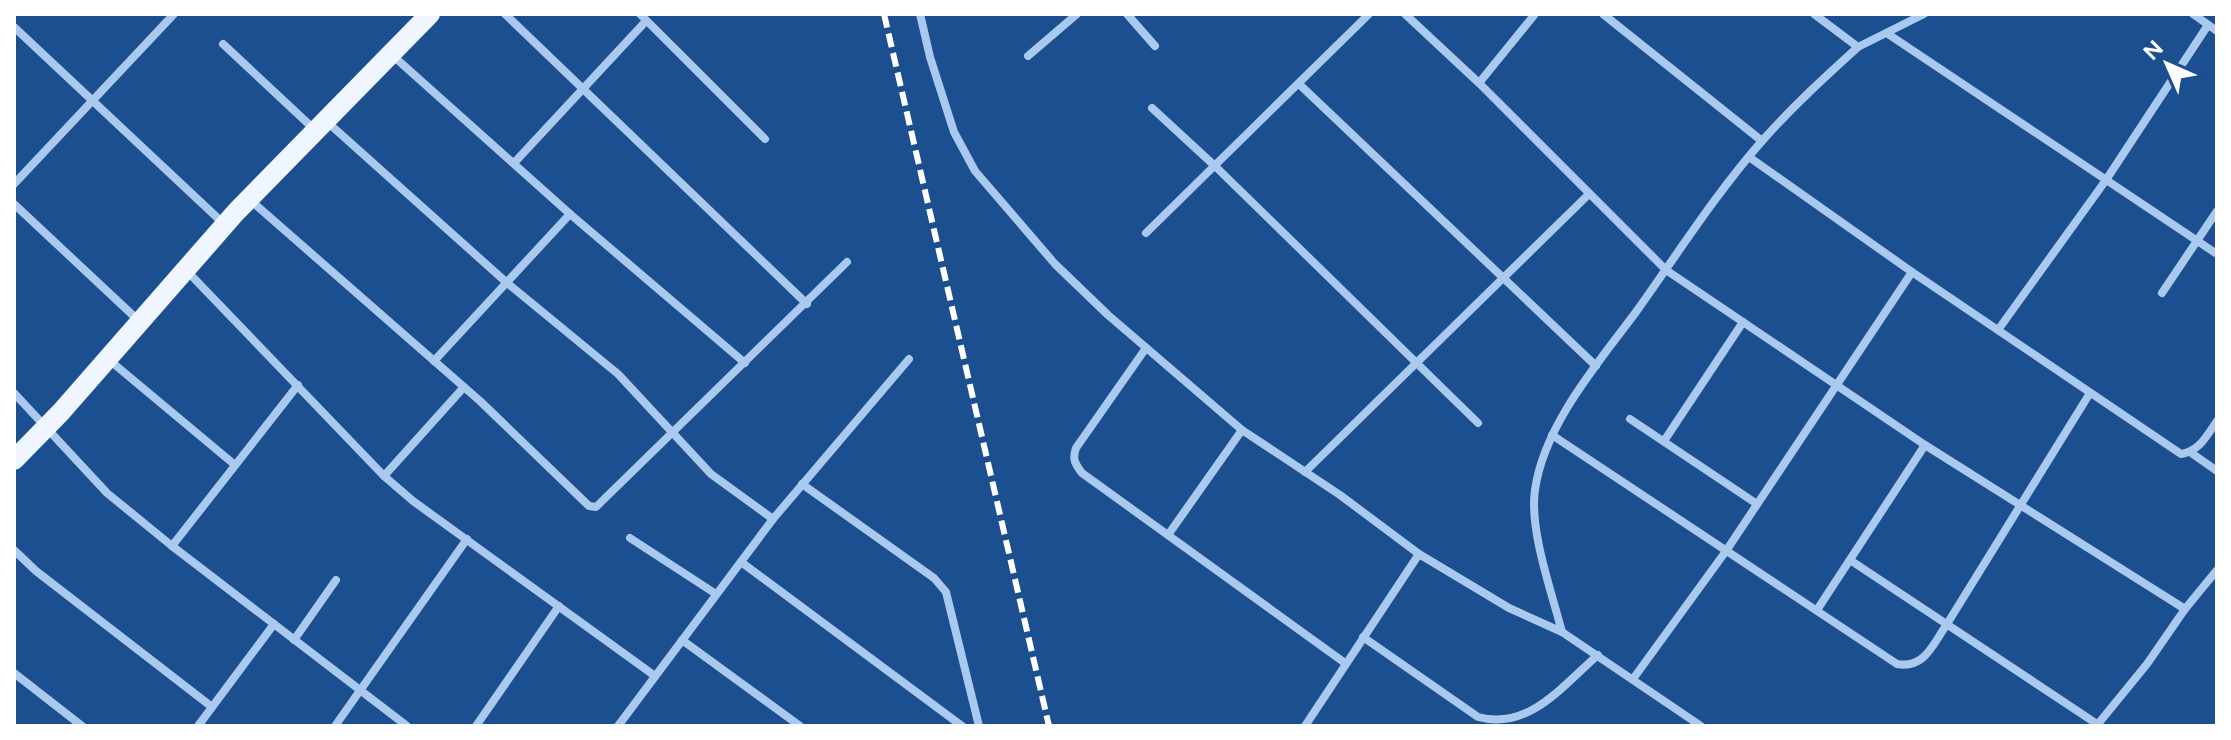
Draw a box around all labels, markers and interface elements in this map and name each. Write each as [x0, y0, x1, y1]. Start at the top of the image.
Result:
north arrow [2127, 24, 2207, 104]
text: N [2138, 35, 2169, 66]

